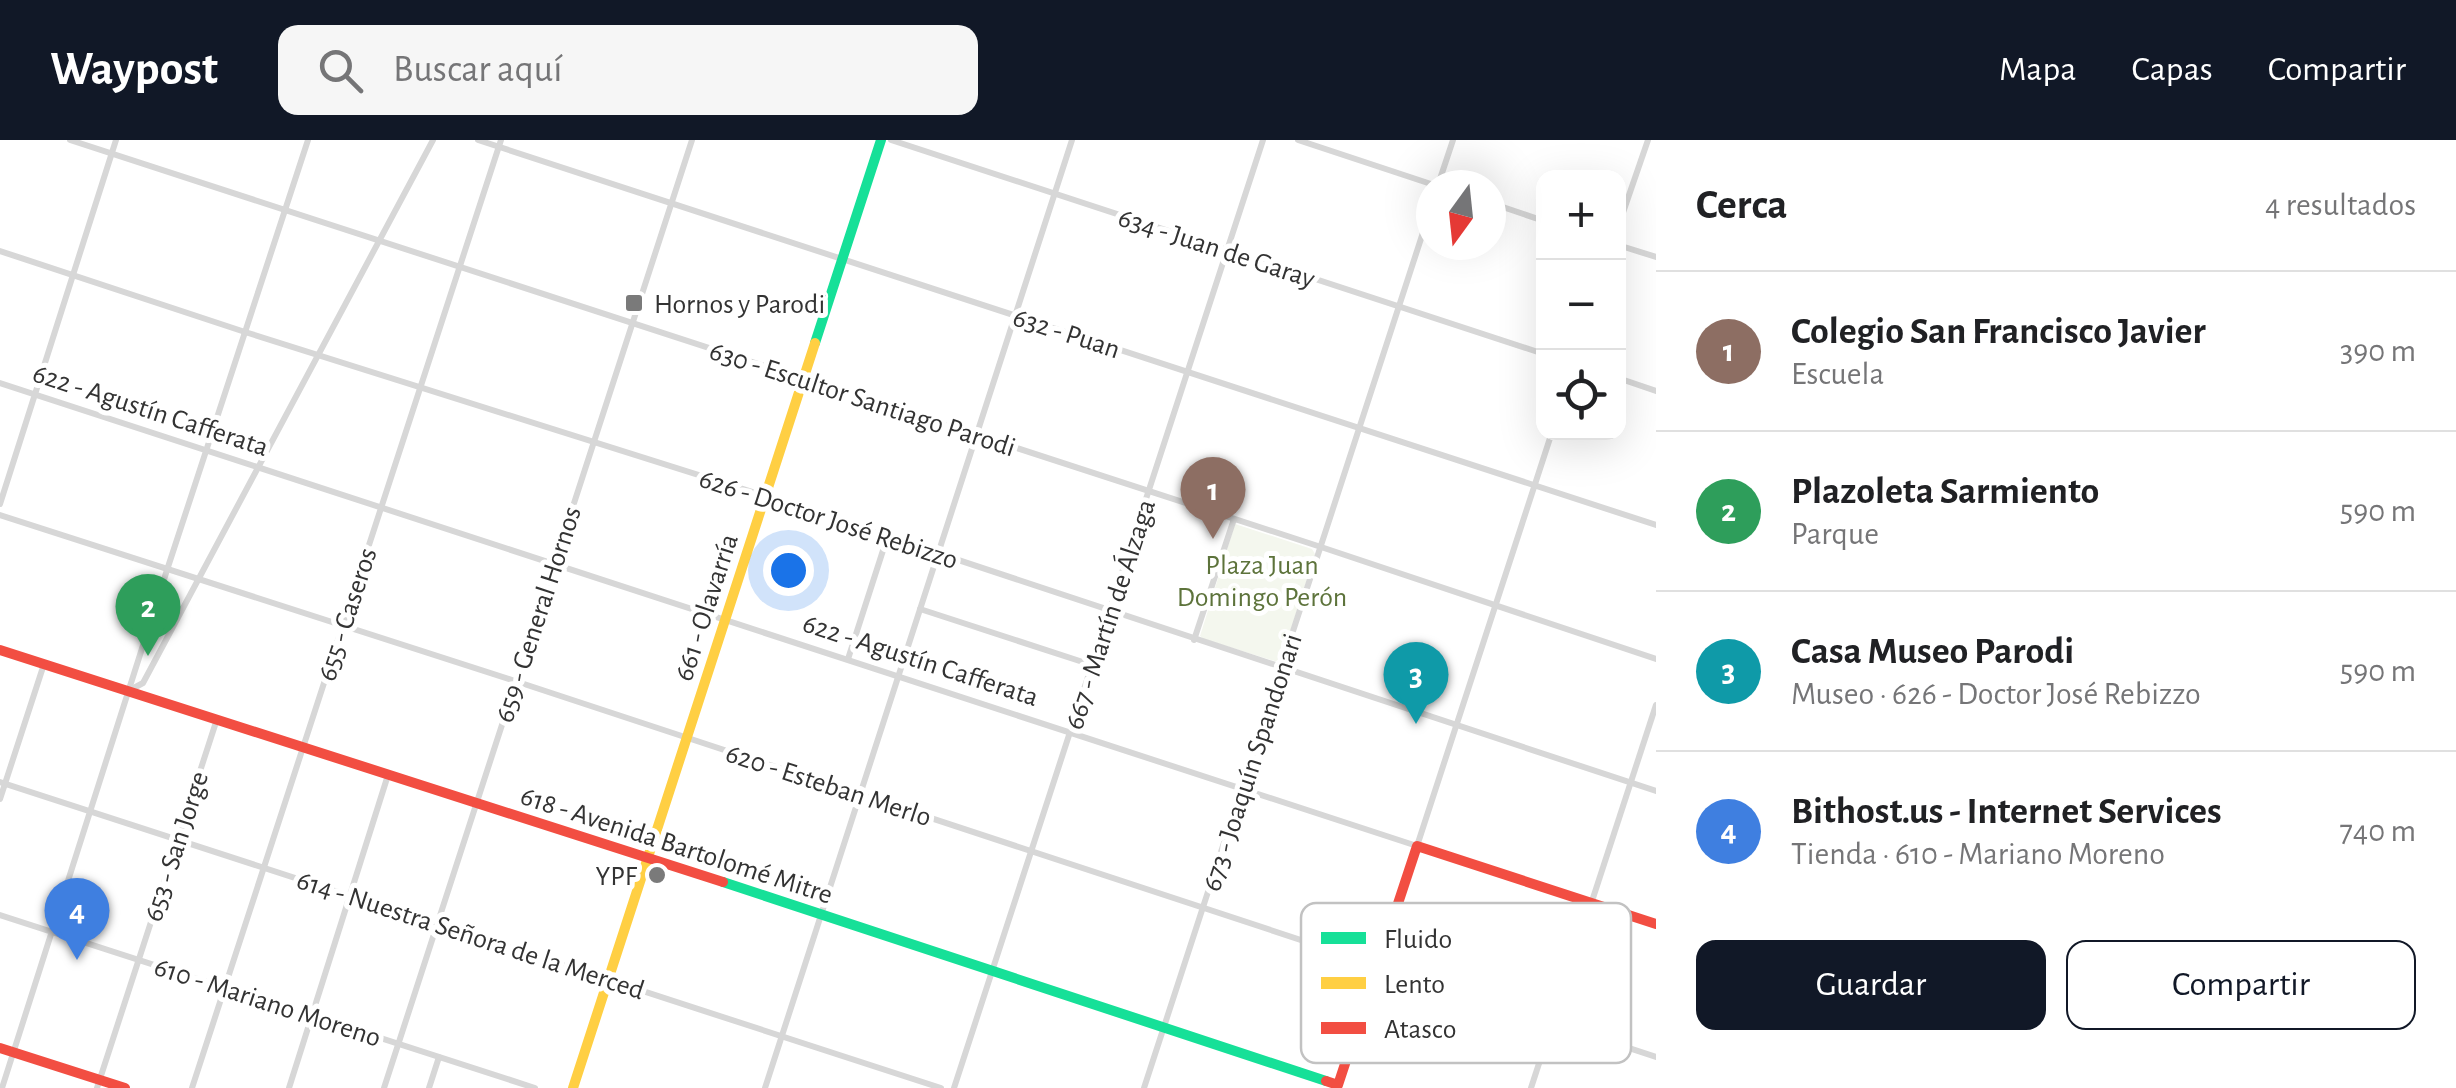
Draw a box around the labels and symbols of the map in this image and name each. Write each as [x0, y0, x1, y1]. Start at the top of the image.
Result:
north arrow [1416, 170, 1506, 260]
street label: 634 - Juan de Garay [1115, 204, 1318, 294]
place label: Hornos y Parodi [654, 291, 825, 319]
marker: Hornos y Parodi [623, 292, 645, 314]
street label: 632 - Puan [1009, 303, 1123, 364]
street label: 630 - Escultor Santiago Parodi [706, 337, 1019, 463]
street label: 622 - Agustín Cafferata [29, 360, 272, 462]
pin: 1 [1180, 456, 1246, 539]
street label: 626 - Doctor José Rebizzo [696, 465, 961, 575]
street label: 667 - Martín de Álzaga [1058, 495, 1161, 733]
street label: 659 - General Hornos [491, 503, 587, 726]
street label: 661 - Olavarría [670, 531, 744, 685]
street label: 655 - Caseros [313, 545, 383, 685]
your location [763, 545, 814, 596]
park label: Plaza Juan Domingo Perón [1177, 552, 1347, 612]
pin: 2 [116, 574, 180, 656]
street label: 622 - Agustín Cafferata [799, 610, 1042, 712]
street label: 673 - Joaquín Spandonari [1198, 630, 1308, 895]
pin: 3 [1384, 642, 1448, 724]
street label: 620 - Esteban Merlo [722, 740, 935, 832]
street label: 653 - San Jorge [140, 768, 214, 925]
street label: 618 - Avenida Bartolomé Mitre [517, 782, 836, 910]
place label: YPF [596, 863, 638, 891]
marker: YPF [646, 864, 668, 886]
street label: 614 - Nuestra Señora de la Merced [293, 866, 648, 1005]
pin: 4 [44, 878, 110, 960]
legend [1301, 903, 1631, 1063]
text: Fluido [1384, 926, 1452, 954]
street label: 610 - Mariano Moreno [151, 953, 384, 1053]
text: Lento [1384, 971, 1445, 999]
text: Atasco [1384, 1016, 1456, 1044]

